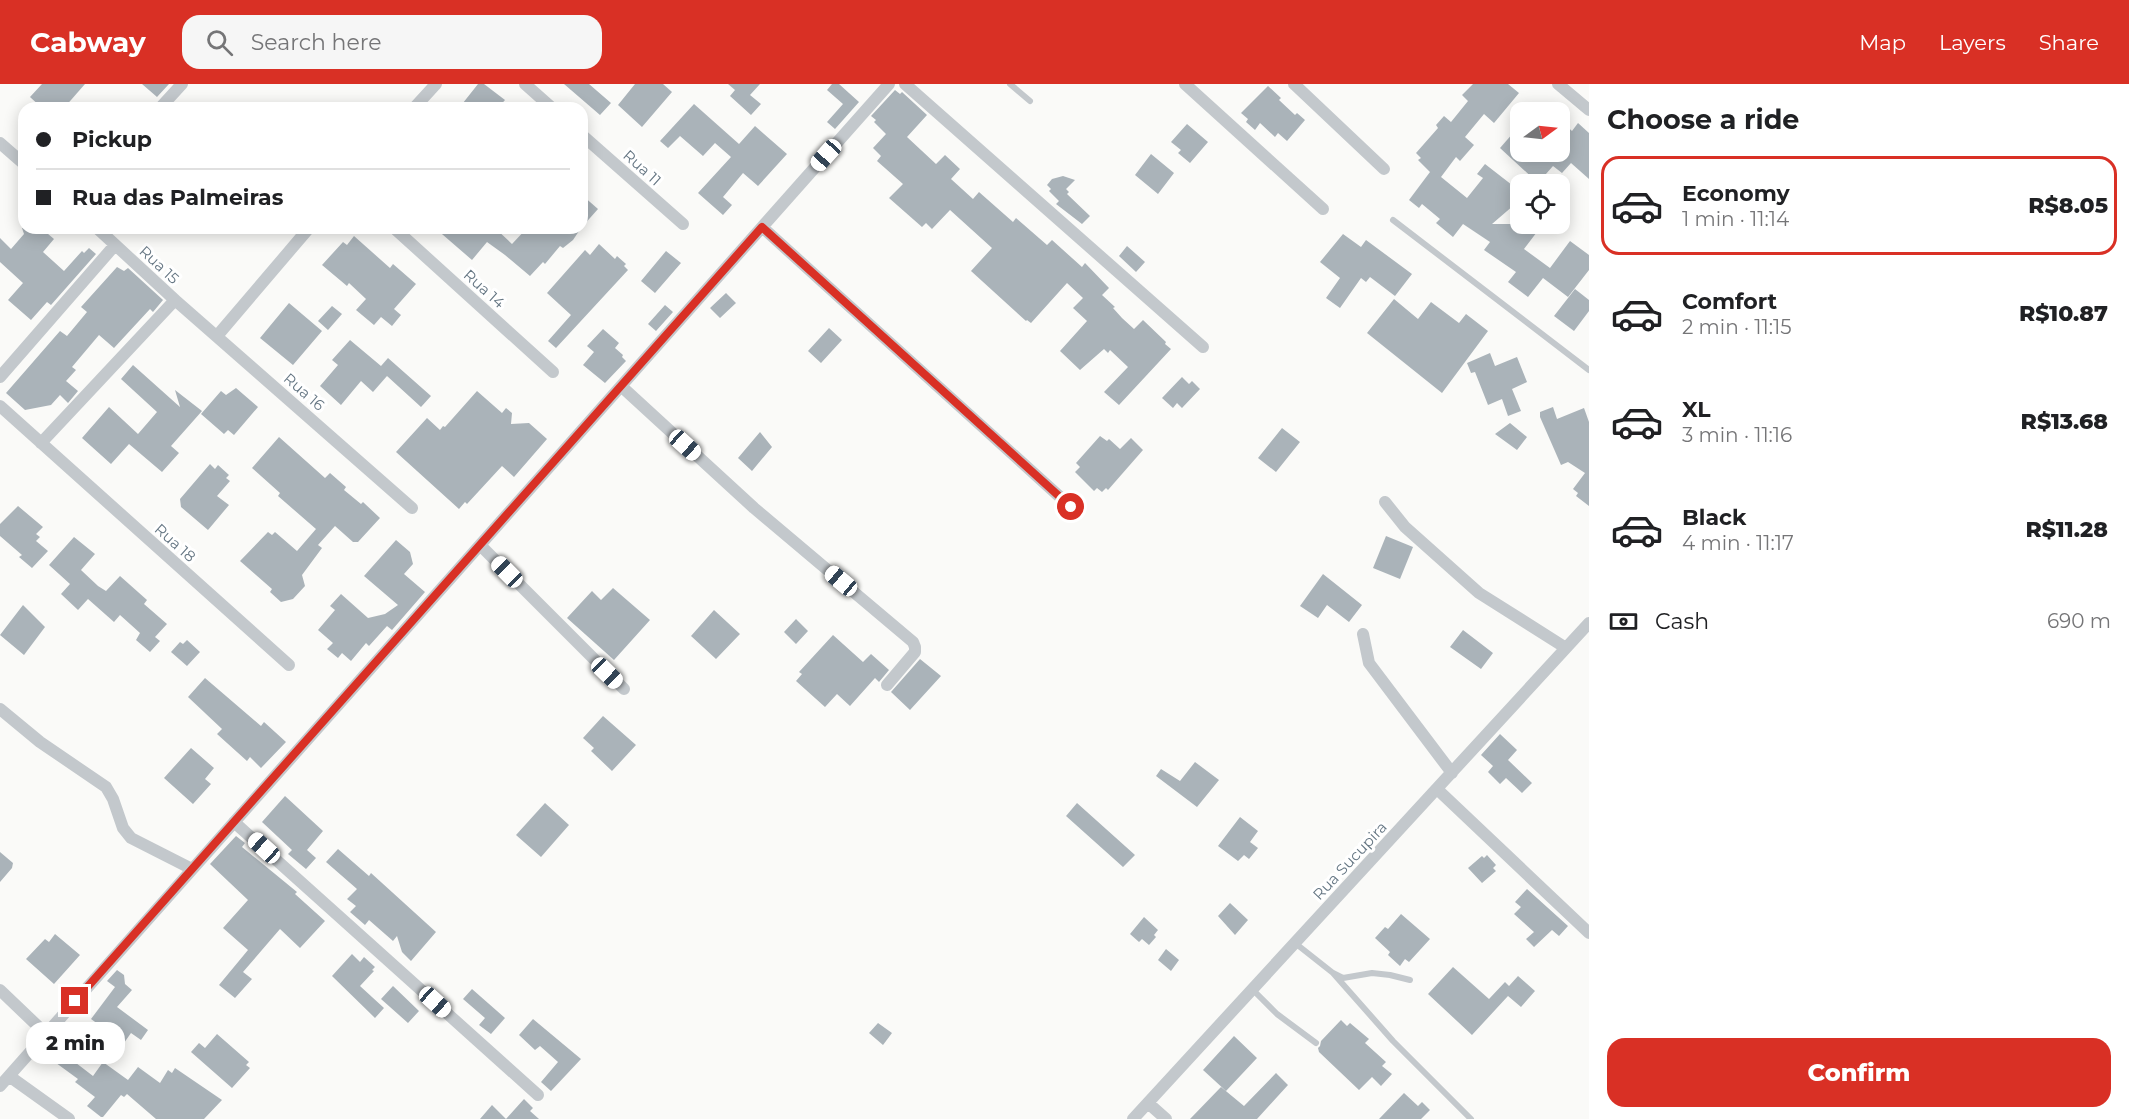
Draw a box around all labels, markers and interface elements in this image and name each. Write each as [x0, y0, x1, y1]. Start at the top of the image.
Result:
search box [182, 15, 602, 69]
text: Cabway [30, 25, 146, 59]
icon: search [203, 26, 236, 59]
text: Search here [251, 29, 382, 56]
text: Map [1859, 30, 1906, 55]
text: Layers [1939, 30, 2006, 55]
text: Share [2039, 30, 2099, 55]
north arrow [1510, 102, 1570, 162]
map controls [1510, 102, 1570, 234]
text: Choose a ride [1607, 103, 1799, 136]
text: Pickup [72, 126, 152, 153]
car [807, 136, 845, 174]
street label: Rua 11 [619, 146, 665, 190]
button: locate [1510, 174, 1570, 234]
icon: car [1610, 179, 1664, 233]
text: Economy [1682, 180, 1790, 207]
text: Rua das Palmeiras [72, 184, 283, 211]
text: R$8.05 [2028, 192, 2108, 219]
text: 1 min · 11:14 [1682, 207, 1789, 231]
street label: Rua 15 [135, 241, 183, 288]
street label: Rua 14 [460, 265, 509, 312]
icon: car [1610, 287, 1664, 341]
text: Comfort [1682, 288, 1777, 315]
text: R$10.87 [2019, 300, 2108, 327]
text: 2 min · 11:15 [1682, 315, 1791, 339]
street label: Rua 16 [280, 369, 329, 415]
icon: car [1610, 395, 1664, 449]
text: XL [1682, 396, 1711, 423]
text: R$13.68 [2021, 408, 2108, 435]
text: 3 min · 11:16 [1682, 423, 1792, 447]
car [666, 426, 704, 464]
route start [1057, 493, 1084, 520]
icon: car [1610, 503, 1664, 557]
text: Black [1682, 504, 1746, 531]
text: R$11.28 [2026, 516, 2108, 543]
street label: Rua 18 [151, 519, 200, 566]
text: 4 min · 11:17 [1682, 531, 1794, 555]
car [488, 553, 526, 591]
car [821, 563, 861, 599]
icon: cash [1607, 605, 1640, 638]
text: Cash [1655, 608, 1709, 635]
text: 690 m [2047, 609, 2111, 633]
car [588, 654, 626, 692]
street label: Rua Sucupira [1309, 818, 1391, 904]
car [245, 829, 283, 867]
car [416, 983, 454, 1021]
route end [61, 987, 88, 1014]
callout: 2 min [26, 1022, 124, 1064]
text: 2 min [46, 1031, 105, 1055]
button: Confirm [1607, 1038, 2111, 1107]

